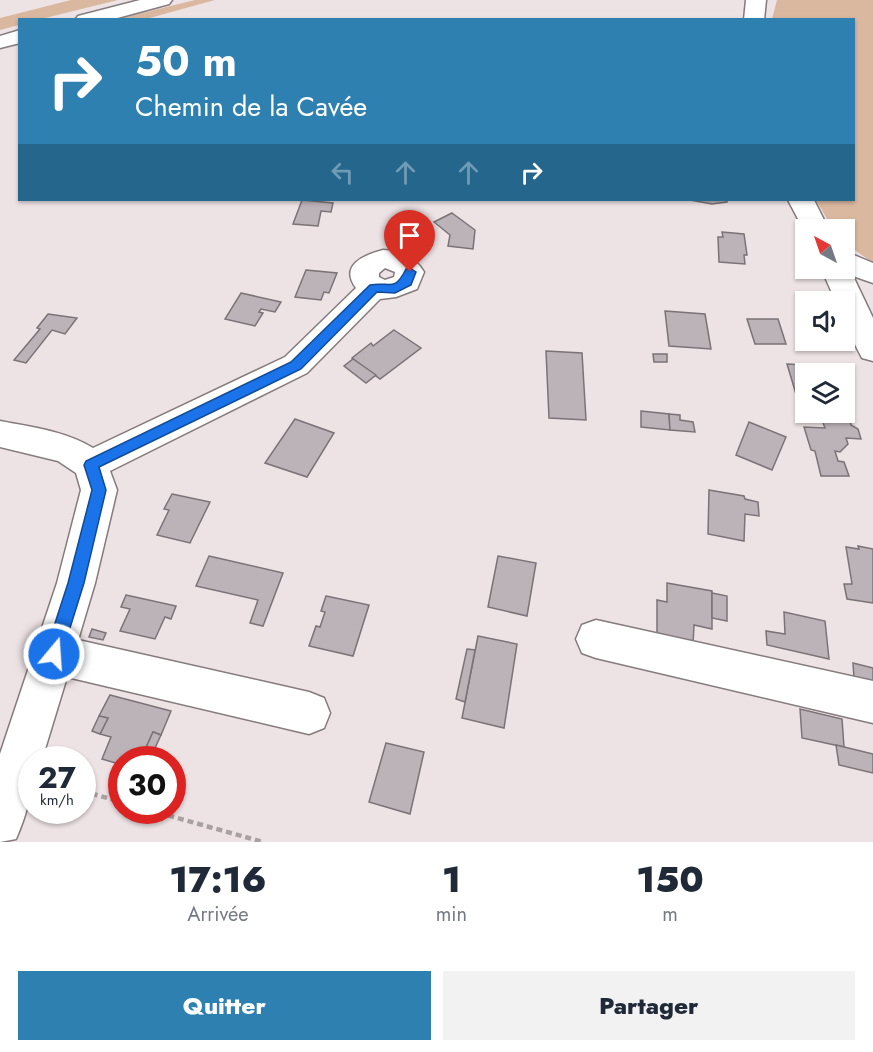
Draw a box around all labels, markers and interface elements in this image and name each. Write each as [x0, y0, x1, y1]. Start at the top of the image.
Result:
text: 50 m [135, 31, 237, 92]
icon: right [36, 42, 114, 120]
text: Chemin de la Cavée [135, 87, 367, 126]
icon: left [326, 156, 359, 189]
icon: ahead [389, 156, 422, 189]
icon: ahead [452, 156, 485, 189]
icon: right [515, 156, 548, 189]
pin [384, 210, 435, 272]
icon: arrive [393, 219, 426, 252]
north arrow [795, 219, 855, 279]
map controls [795, 219, 855, 423]
button: sound [795, 291, 855, 351]
button: layers [795, 363, 855, 423]
position arrow [22, 622, 86, 686]
speed limit sign: 30 [108, 746, 186, 824]
text: 27 [38, 756, 76, 799]
text: km/h [40, 789, 74, 811]
text: 17:16 [169, 853, 267, 905]
text: 1 [442, 853, 461, 905]
text: 150 [636, 853, 704, 905]
text: Arrivée [187, 900, 249, 929]
text: min [436, 900, 467, 929]
text: m [662, 900, 678, 929]
button: Quitter [18, 971, 431, 1040]
button: Partager [443, 971, 855, 1040]

